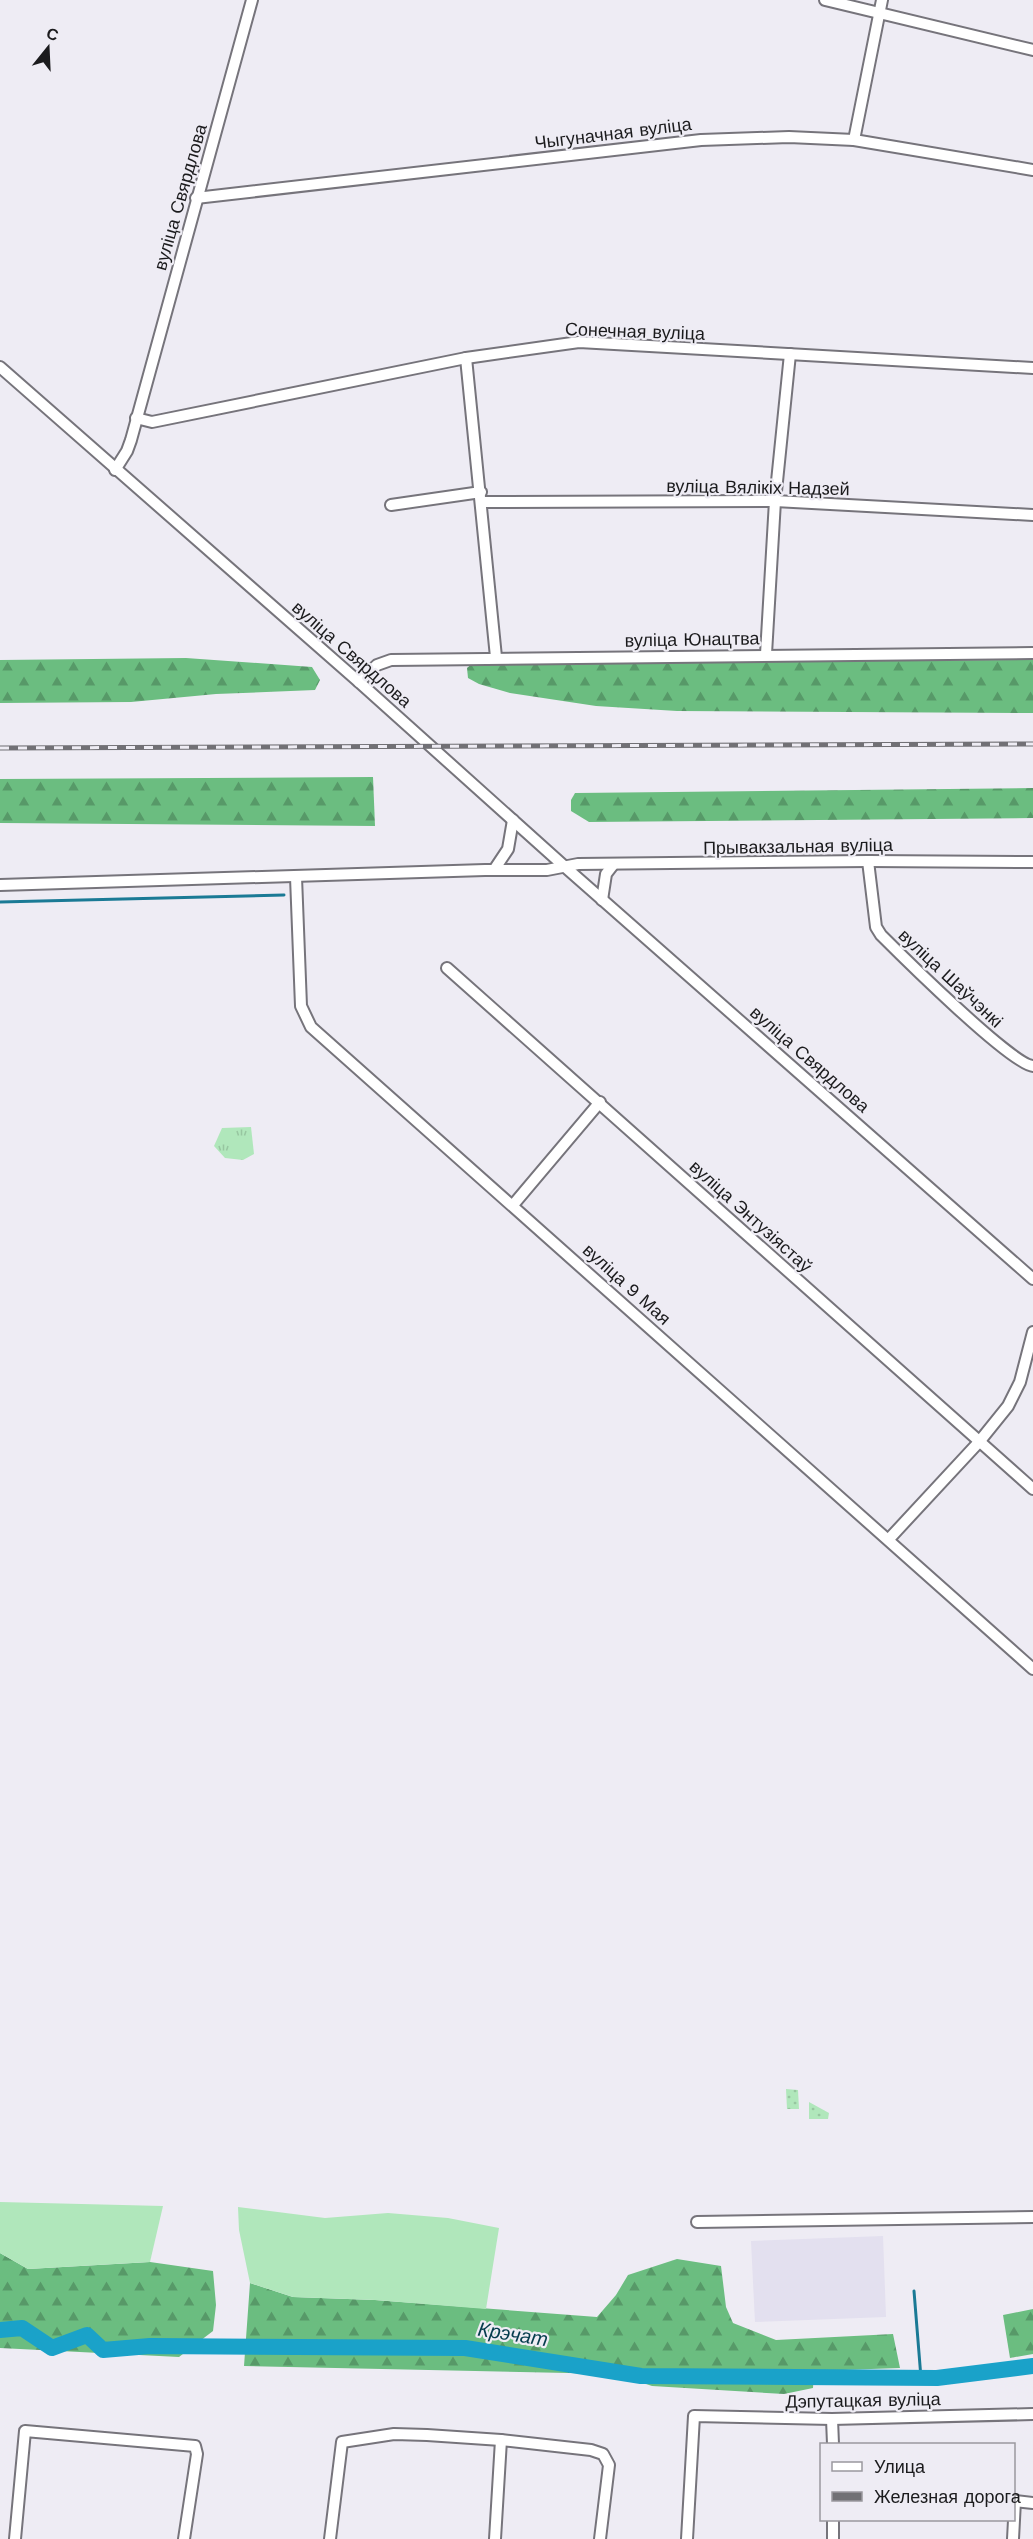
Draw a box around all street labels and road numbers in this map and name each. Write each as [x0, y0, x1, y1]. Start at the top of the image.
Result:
street label: Чыгуначная вуліца [533, 113, 694, 153]
street label: вуліца Свярдлова [149, 121, 211, 272]
street label: Сонечная вуліца [565, 318, 706, 344]
street label: вуліца Вялікіх Надзей [666, 475, 850, 499]
street label: вуліца Свярдлова [288, 597, 417, 712]
street label: вуліца Юнацтва [624, 627, 761, 651]
street label: Прывакзальная вуліца [703, 834, 894, 858]
street label: вуліца Шаўчэнкі [895, 924, 1007, 1032]
street label: вуліца Свярдлова [746, 1002, 875, 1117]
street label: вуліца Энтузіястаў [686, 1156, 816, 1276]
street label: вуліца 9 Мая [579, 1239, 675, 1329]
street label: Дэпутацкая вуліца [785, 2388, 942, 2412]

